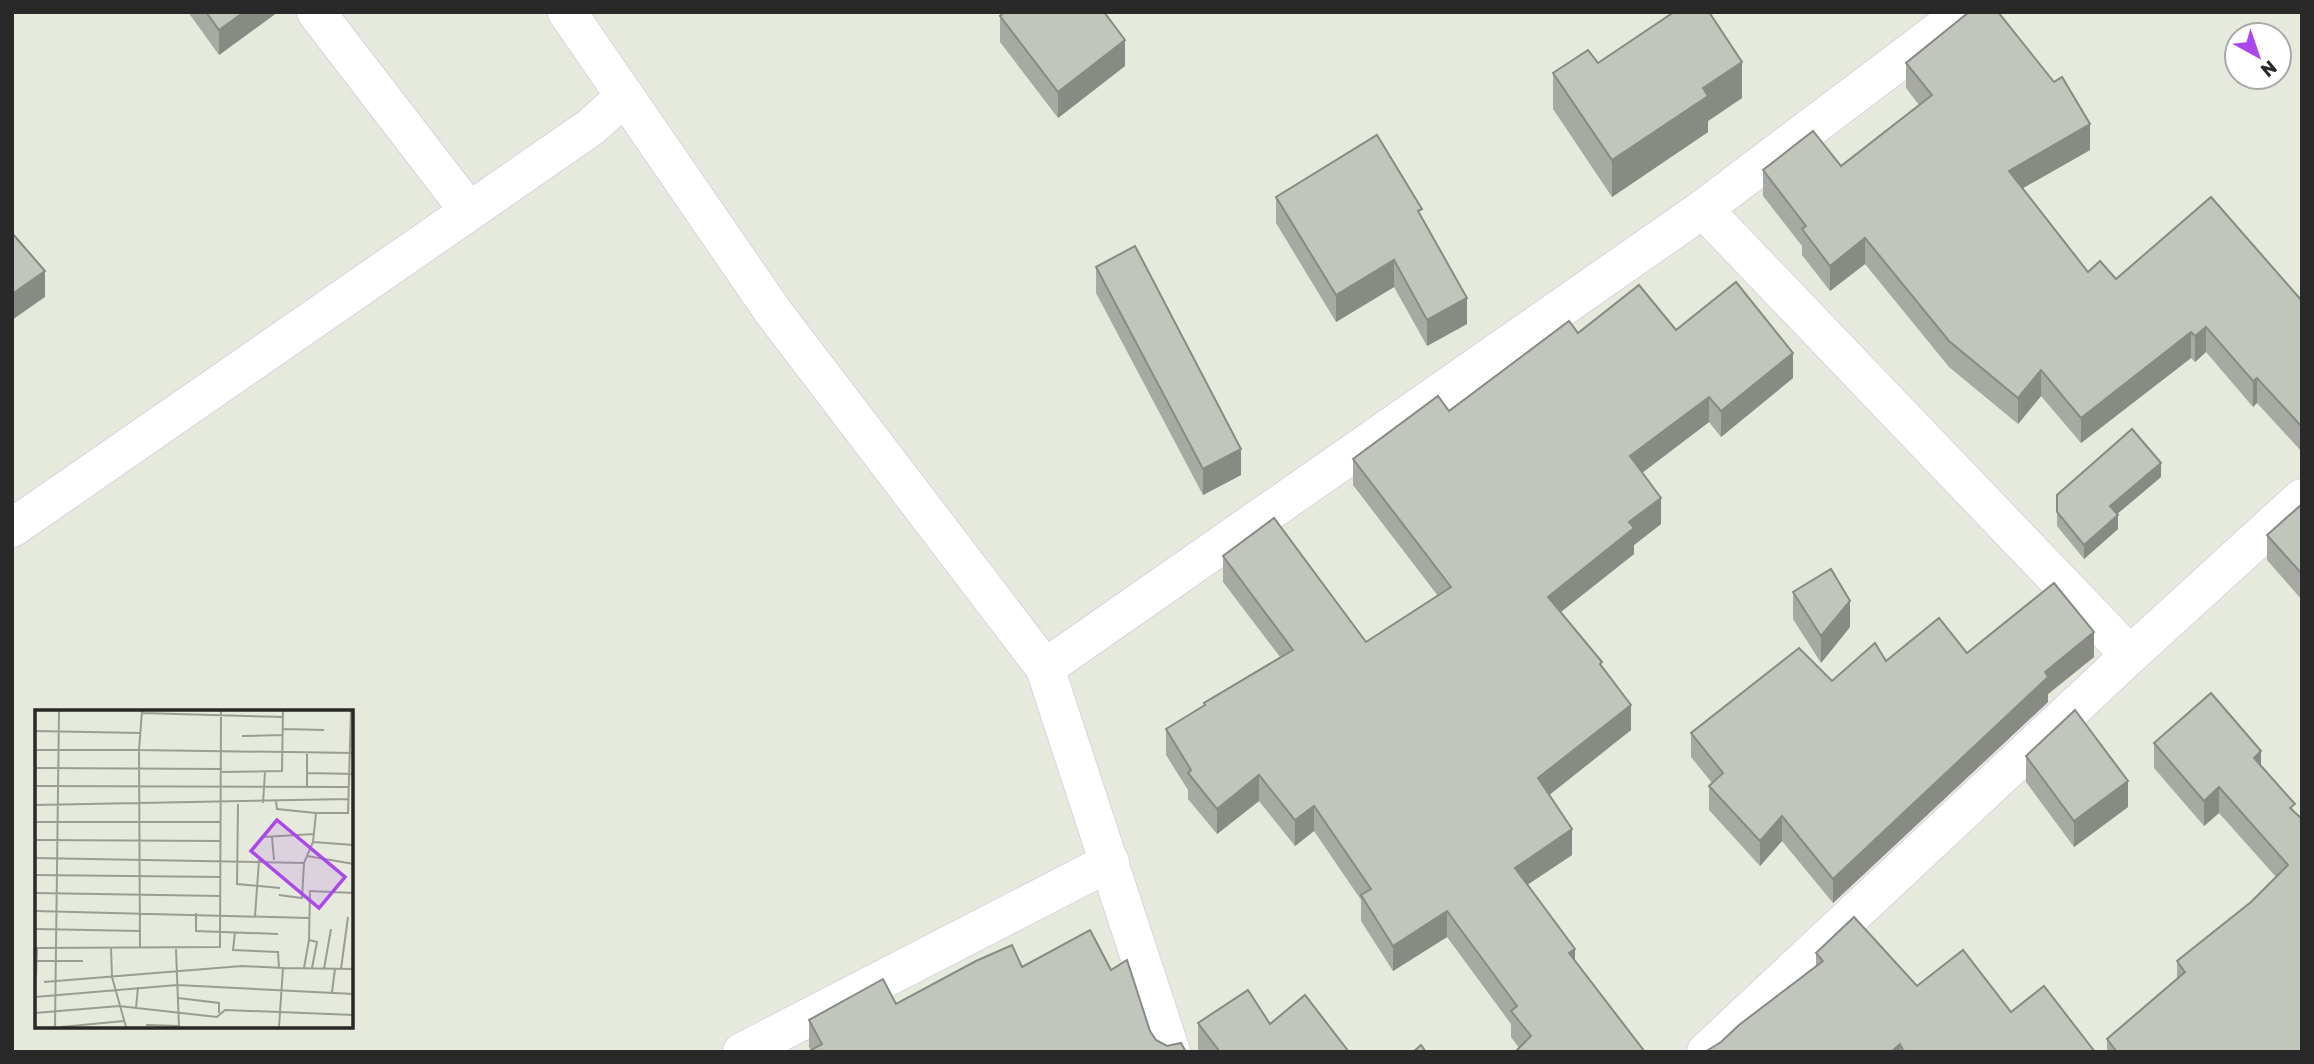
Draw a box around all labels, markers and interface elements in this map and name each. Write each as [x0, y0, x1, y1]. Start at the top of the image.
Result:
north arrow [2223, 21, 2293, 91]
text: N [2256, 55, 2281, 82]
inset map [35, 710, 354, 1029]

